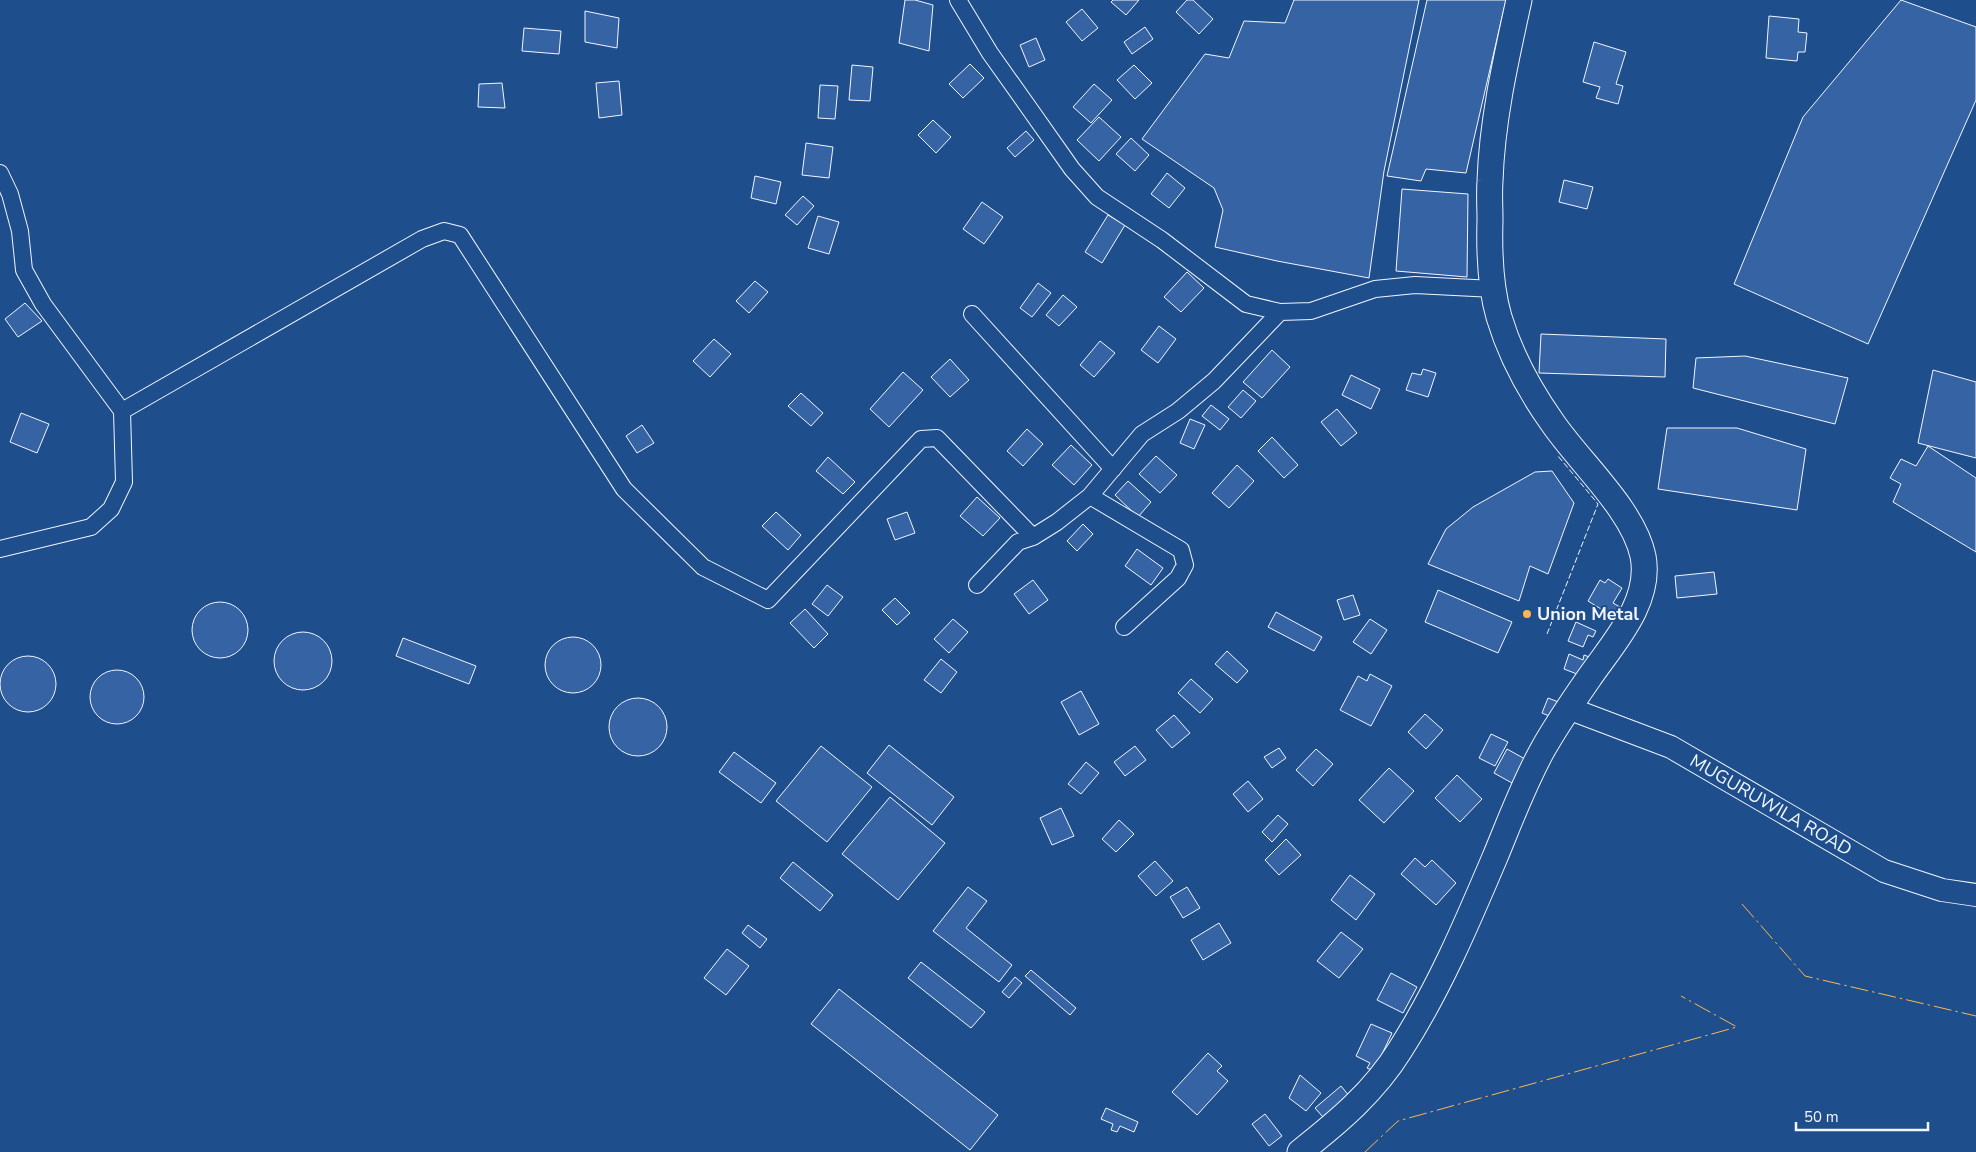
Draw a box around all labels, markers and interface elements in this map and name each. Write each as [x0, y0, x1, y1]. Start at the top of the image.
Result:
place label: Union Metal [1537, 602, 1639, 626]
marker: Union Metal [1521, 608, 1533, 620]
street label: MUGURUWILA ROAD [1686, 749, 1856, 861]
scale bar [1796, 1100, 1928, 1132]
text: 50 m [1804, 1107, 1839, 1127]

